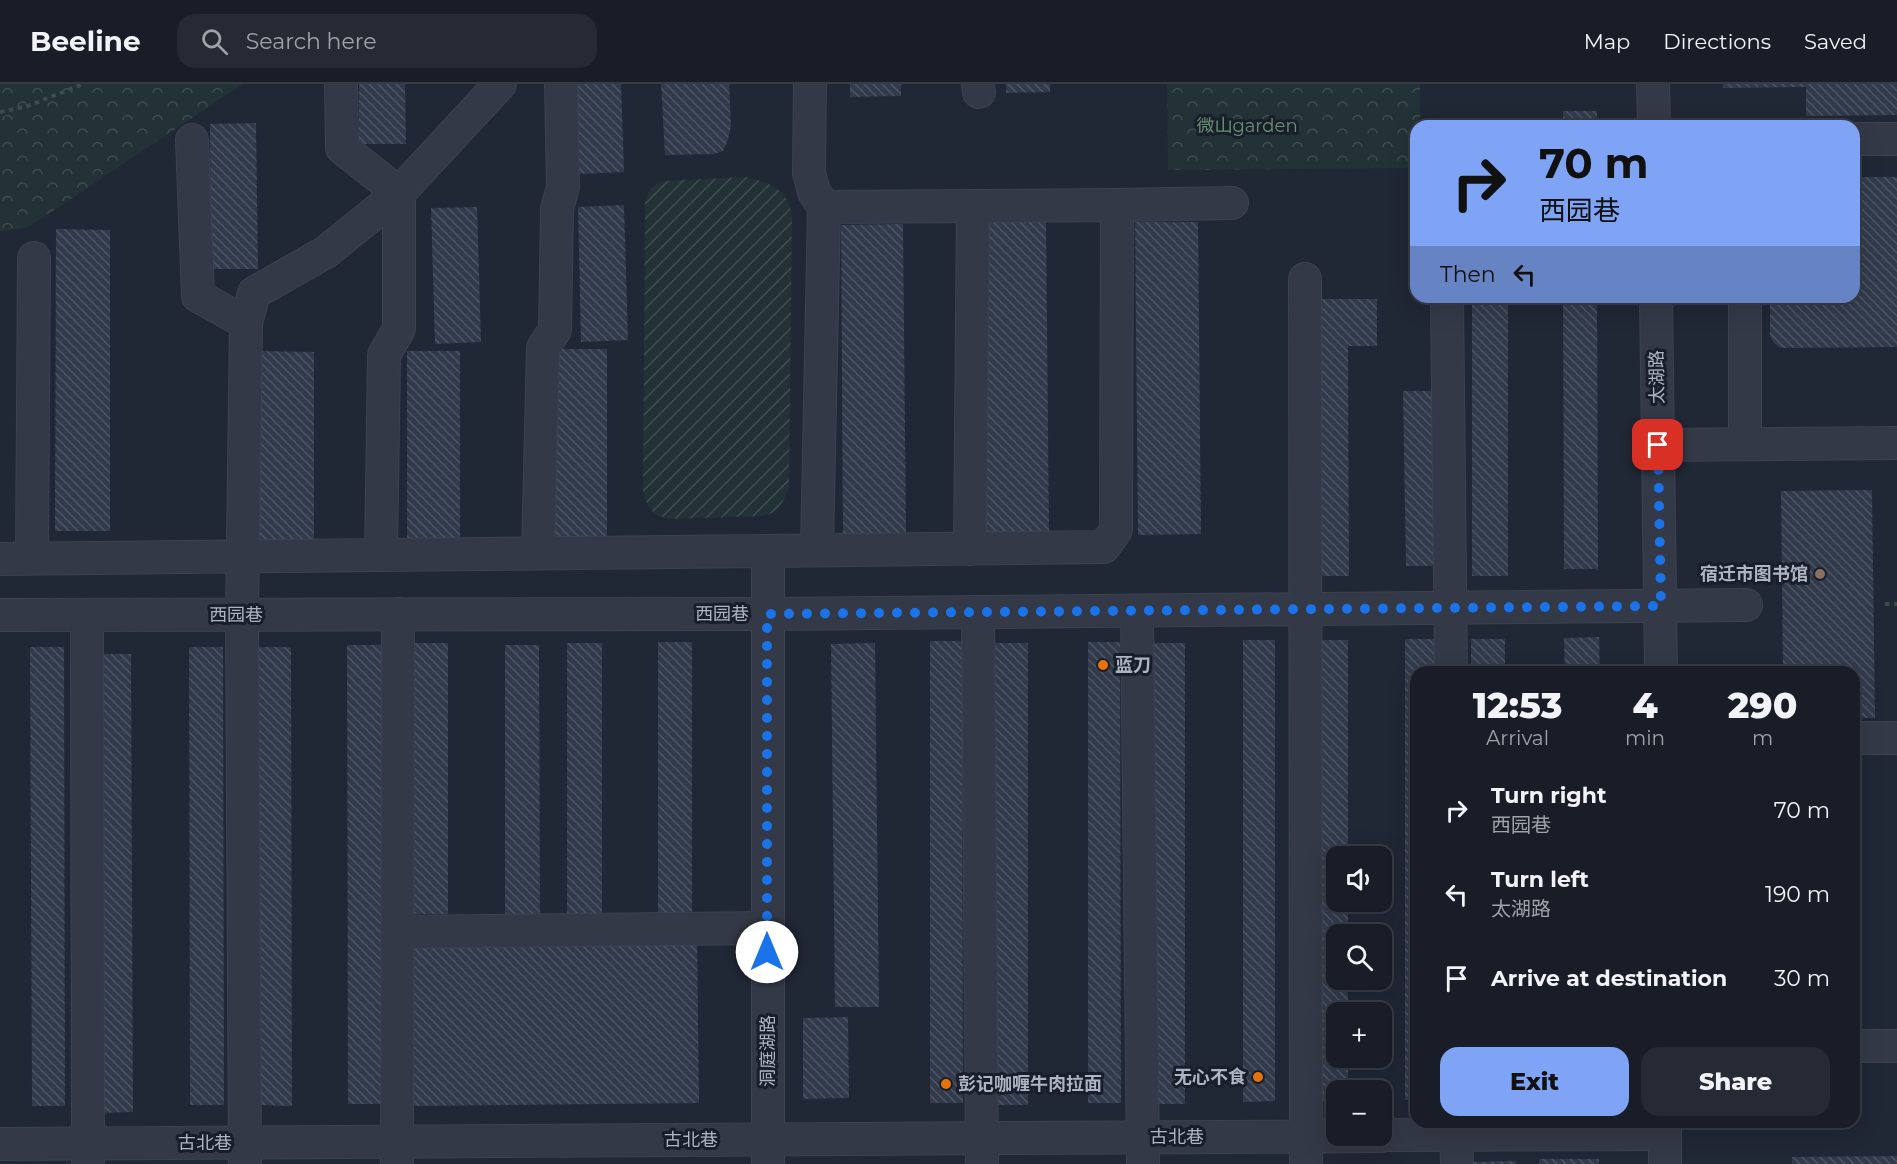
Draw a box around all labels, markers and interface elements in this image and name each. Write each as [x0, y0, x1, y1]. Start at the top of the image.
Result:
search box [177, 14, 597, 68]
text: Beeline [30, 24, 141, 58]
icon: search [198, 25, 231, 58]
text: Search here [246, 28, 377, 55]
text: Map [1584, 29, 1630, 54]
text: Directions [1663, 29, 1771, 54]
text: Saved [1804, 29, 1867, 54]
park label: 微山garden [1196, 115, 1298, 137]
text: 70 m [1539, 137, 1649, 189]
icon: right [1440, 144, 1518, 222]
text: 西园巷 [1539, 194, 1620, 227]
icon: left [1508, 258, 1541, 291]
text: Then [1440, 261, 1496, 288]
street label: 太湖路 [1646, 350, 1668, 404]
pin [1632, 419, 1683, 470]
icon: arrive [1641, 428, 1674, 461]
place label: 宿迁市图书馆 [1700, 563, 1808, 585]
marker: 宿迁市图书馆 [1813, 567, 1827, 581]
street label: 西园巷 [695, 603, 749, 625]
street label: 西园巷 [209, 604, 263, 626]
place label: 蓝刀 [1115, 654, 1151, 676]
marker: 蓝刀 [1096, 658, 1110, 672]
text: 12:53 [1473, 683, 1562, 727]
text: 4 [1632, 683, 1658, 727]
text: 290 [1728, 683, 1797, 727]
text: Arrival [1486, 726, 1549, 750]
text: min [1625, 726, 1665, 750]
text: m [1752, 726, 1773, 750]
text: Turn right [1491, 782, 1606, 809]
icon: right [1440, 794, 1473, 827]
text: 70 m [1774, 797, 1830, 824]
text: 西园巷 [1491, 813, 1551, 837]
map controls [1326, 846, 1392, 1146]
button: sound [1326, 846, 1392, 912]
text: Turn left [1491, 866, 1589, 893]
icon: left [1440, 878, 1473, 911]
text: 190 m [1765, 881, 1830, 908]
text: 太湖路 [1491, 897, 1551, 921]
position arrow [735, 920, 799, 984]
button: search [1326, 924, 1392, 990]
icon: arrive [1440, 962, 1473, 995]
text: Arrive at destination [1491, 965, 1727, 992]
text: 30 m [1774, 965, 1830, 992]
button: + [1326, 1002, 1392, 1068]
street label: 洞庭湖路 [757, 1015, 779, 1087]
button: Exit [1440, 1047, 1629, 1116]
button: Share [1641, 1047, 1830, 1116]
place label: 无心不食 [1174, 1066, 1246, 1088]
marker: 无心不食 [1251, 1070, 1265, 1084]
place label: 彭记咖喱牛肉拉面 [958, 1073, 1102, 1095]
marker: 彭记咖喱牛肉拉面 [939, 1077, 953, 1091]
button: − [1326, 1080, 1392, 1146]
street label: 古北巷 [1150, 1126, 1204, 1148]
street label: 古北巷 [664, 1129, 718, 1151]
street label: 古北巷 [178, 1132, 232, 1154]

